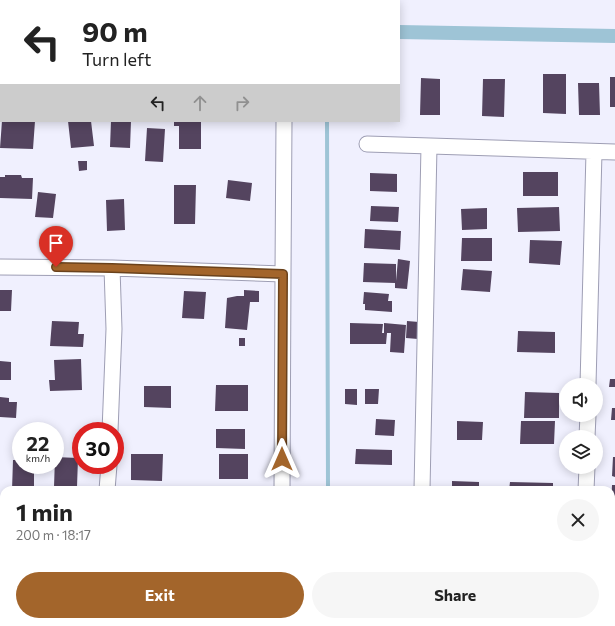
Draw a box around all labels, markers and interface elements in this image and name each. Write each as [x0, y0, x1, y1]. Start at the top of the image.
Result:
text: 90 m [82, 14, 148, 48]
icon: left [16, 16, 68, 68]
text: Turn left [82, 48, 151, 70]
icon: left [147, 92, 169, 114]
icon: ahead [189, 92, 211, 114]
icon: right [231, 92, 253, 114]
pin [39, 226, 73, 267]
icon: arrive [45, 232, 67, 254]
map controls [559, 378, 603, 474]
button: sound [559, 378, 603, 422]
speed limit sign: 30 [72, 422, 124, 474]
button: layers [559, 430, 603, 474]
text: 22 [27, 431, 49, 455]
position arrow [261, 438, 303, 480]
text: km/h [26, 452, 50, 464]
text: 1 min [16, 497, 73, 526]
button: close [557, 499, 599, 541]
text: 200 m · 18:17 [16, 527, 91, 543]
button: Exit [16, 572, 304, 618]
button: Share [312, 572, 599, 618]

